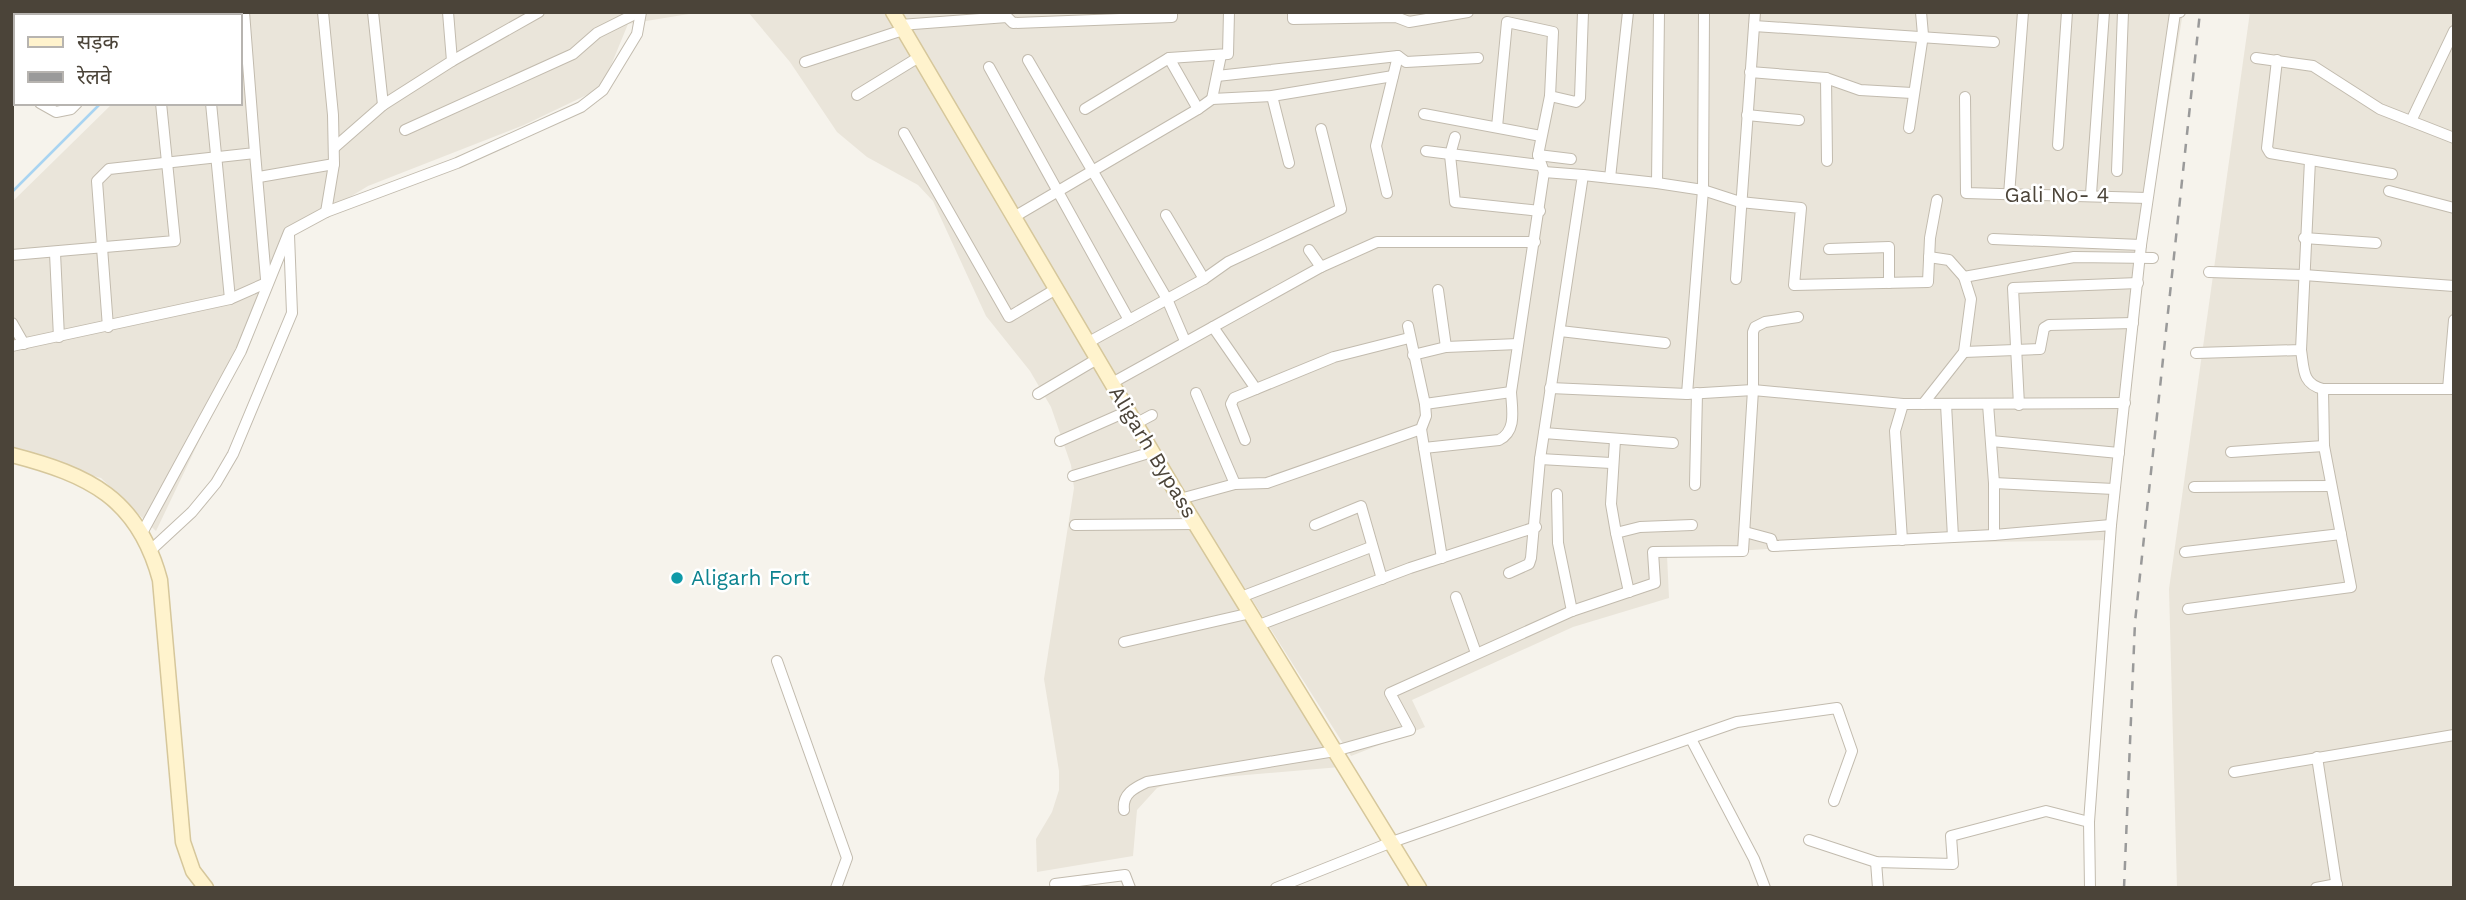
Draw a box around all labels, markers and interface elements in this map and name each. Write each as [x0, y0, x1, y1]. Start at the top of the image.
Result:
legend [14, 14, 242, 105]
text: सड़क [77, 29, 119, 54]
text: रेलवे [76, 64, 112, 89]
street label: Gali No- 4 [2005, 182, 2109, 207]
street label: Aligarh Bypass [1104, 381, 1203, 522]
place label: Aligarh Fort [691, 565, 810, 590]
marker: Aligarh Fort [669, 570, 685, 586]

